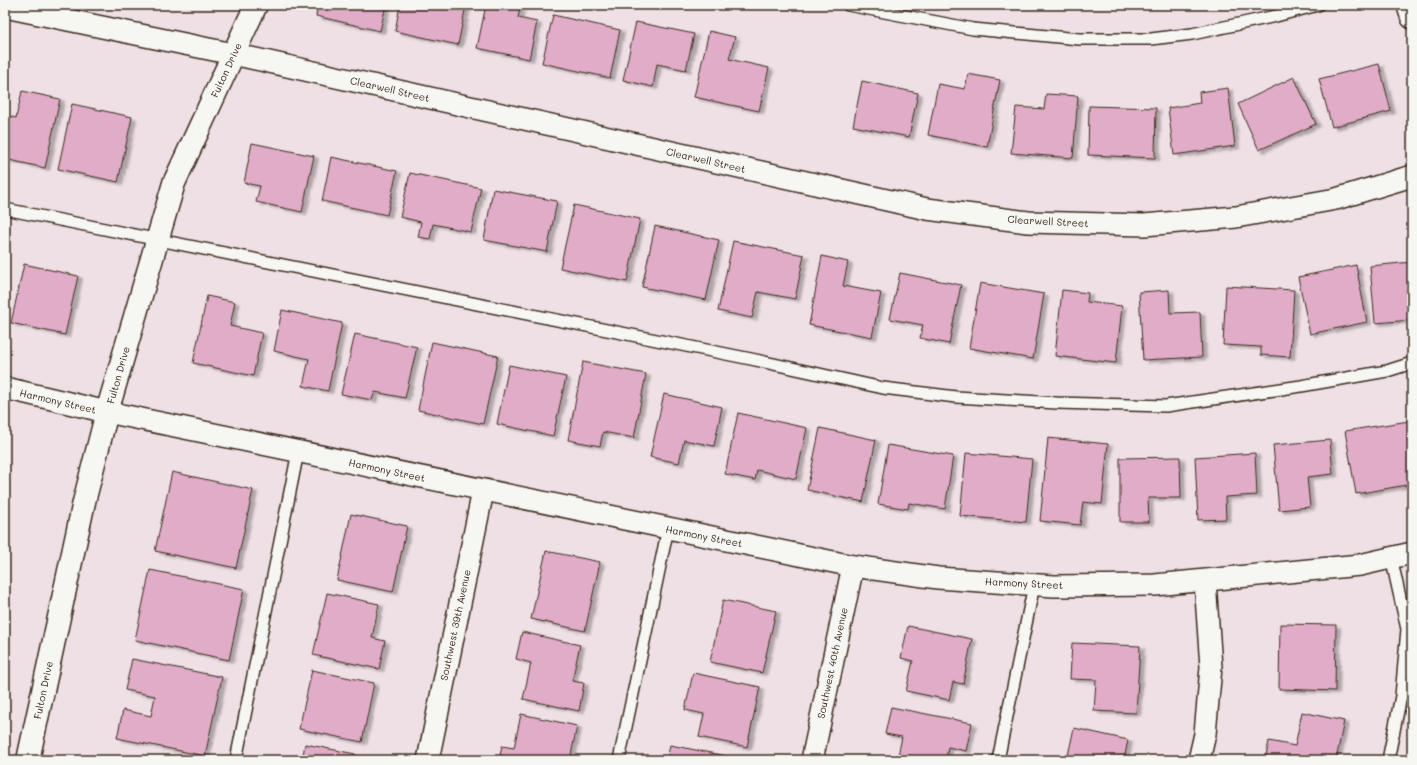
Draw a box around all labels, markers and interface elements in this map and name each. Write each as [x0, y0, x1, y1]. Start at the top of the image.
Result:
street label: Fulton Drive [207, 40, 245, 100]
street label: Clearwell Street [349, 73, 431, 105]
street label: Clearwell Street [665, 144, 747, 176]
street label: Clearwell Street [1007, 212, 1089, 230]
street label: Fulton Drive [103, 345, 133, 405]
street label: Harmony Street [18, 385, 98, 417]
street label: Harmony Street [347, 455, 427, 485]
street label: Harmony Street [664, 522, 744, 550]
street label: Southwest 39th Avenue [436, 568, 474, 682]
street label: Harmony Street [985, 574, 1063, 592]
street label: Southwest 40th Avenue [813, 606, 851, 720]
street label: Fulton Drive [30, 660, 56, 720]

